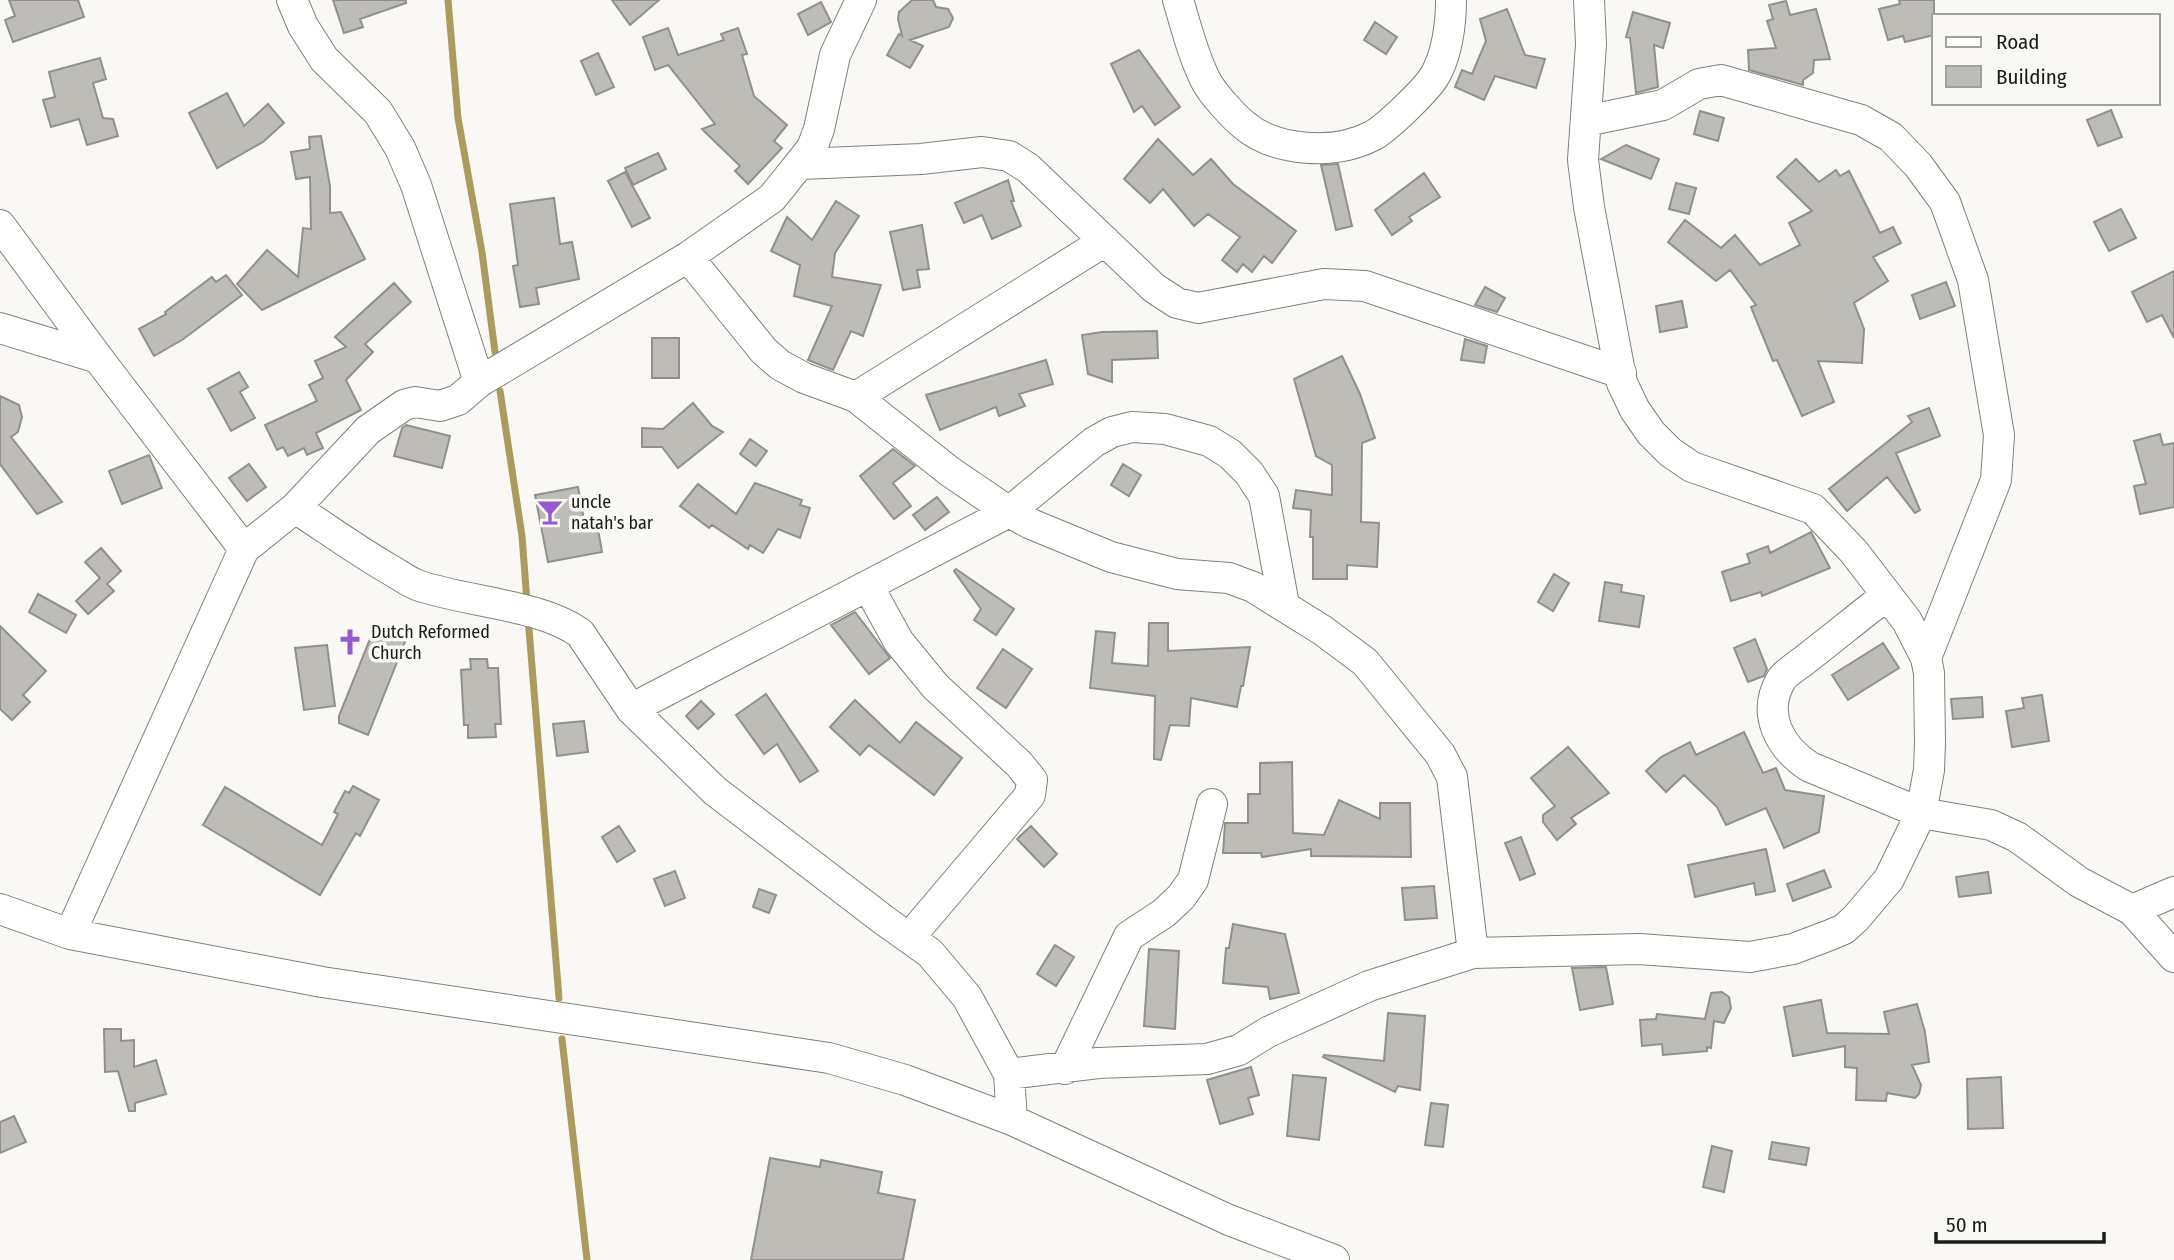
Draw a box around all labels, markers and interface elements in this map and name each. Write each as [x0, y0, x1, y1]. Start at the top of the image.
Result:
legend [1932, 14, 2160, 105]
text: Road [1996, 29, 2040, 55]
text: Building [1996, 64, 2067, 90]
place label: uncle natah's bar [571, 491, 654, 534]
bar icon: uncle natah's bar [535, 497, 565, 527]
place label: Dutch Reformed Church [371, 621, 490, 664]
church icon: Dutch Reformed Church [335, 627, 365, 657]
scale bar [1936, 1200, 2104, 1244]
text: 50 m [1946, 1212, 1988, 1238]

